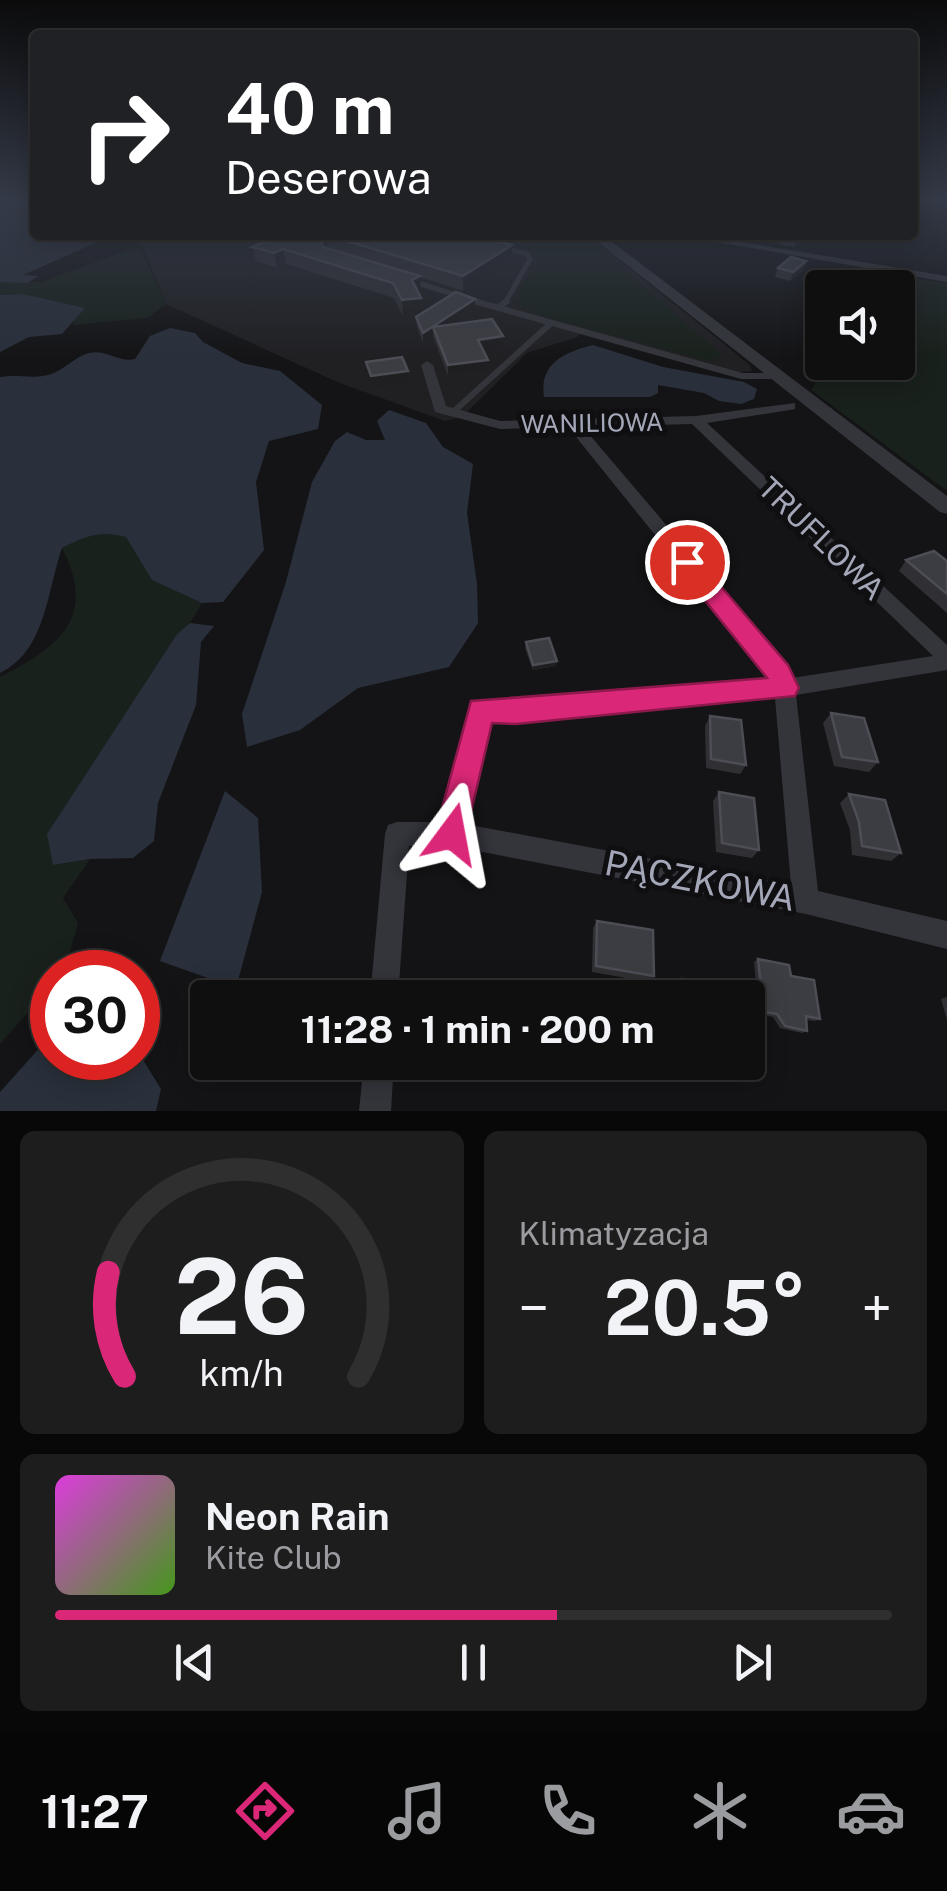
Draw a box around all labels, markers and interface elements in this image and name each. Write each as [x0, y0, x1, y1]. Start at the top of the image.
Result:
text: 40 m [225, 67, 395, 150]
icon: right [60, 70, 190, 200]
text: Deserowa [225, 151, 432, 204]
map controls [805, 270, 915, 380]
button: sound [805, 270, 915, 380]
street label: WANILIOWA [520, 407, 664, 439]
street label: TRUFLOWA [751, 469, 892, 607]
pin [645, 520, 730, 605]
icon: arrive [660, 535, 715, 590]
position arrow [400, 782, 504, 886]
street label: PĄCZKOWA [601, 842, 799, 919]
speed limit sign: 30 [30, 950, 160, 1080]
text: 11:28 · 1 min · 200 m [300, 1007, 655, 1052]
text: Klimatyzacja [519, 1215, 709, 1252]
text: 26 [174, 1235, 309, 1357]
text: 20.5° [604, 1264, 806, 1352]
text: − [519, 1276, 549, 1340]
text: + [861, 1276, 892, 1340]
text: km/h [200, 1352, 284, 1394]
text: Neon Rain [205, 1494, 389, 1539]
text: Kite Club [205, 1539, 342, 1576]
icon: previous [167, 1635, 222, 1690]
icon: pause [446, 1635, 501, 1690]
icon: next [725, 1635, 780, 1690]
icon: directions [230, 1776, 300, 1846]
icon: music [382, 1776, 452, 1846]
icon: phone [533, 1776, 603, 1846]
icon: climate [685, 1776, 755, 1846]
icon: car [836, 1776, 906, 1846]
text: 11:27 [41, 1785, 149, 1838]

